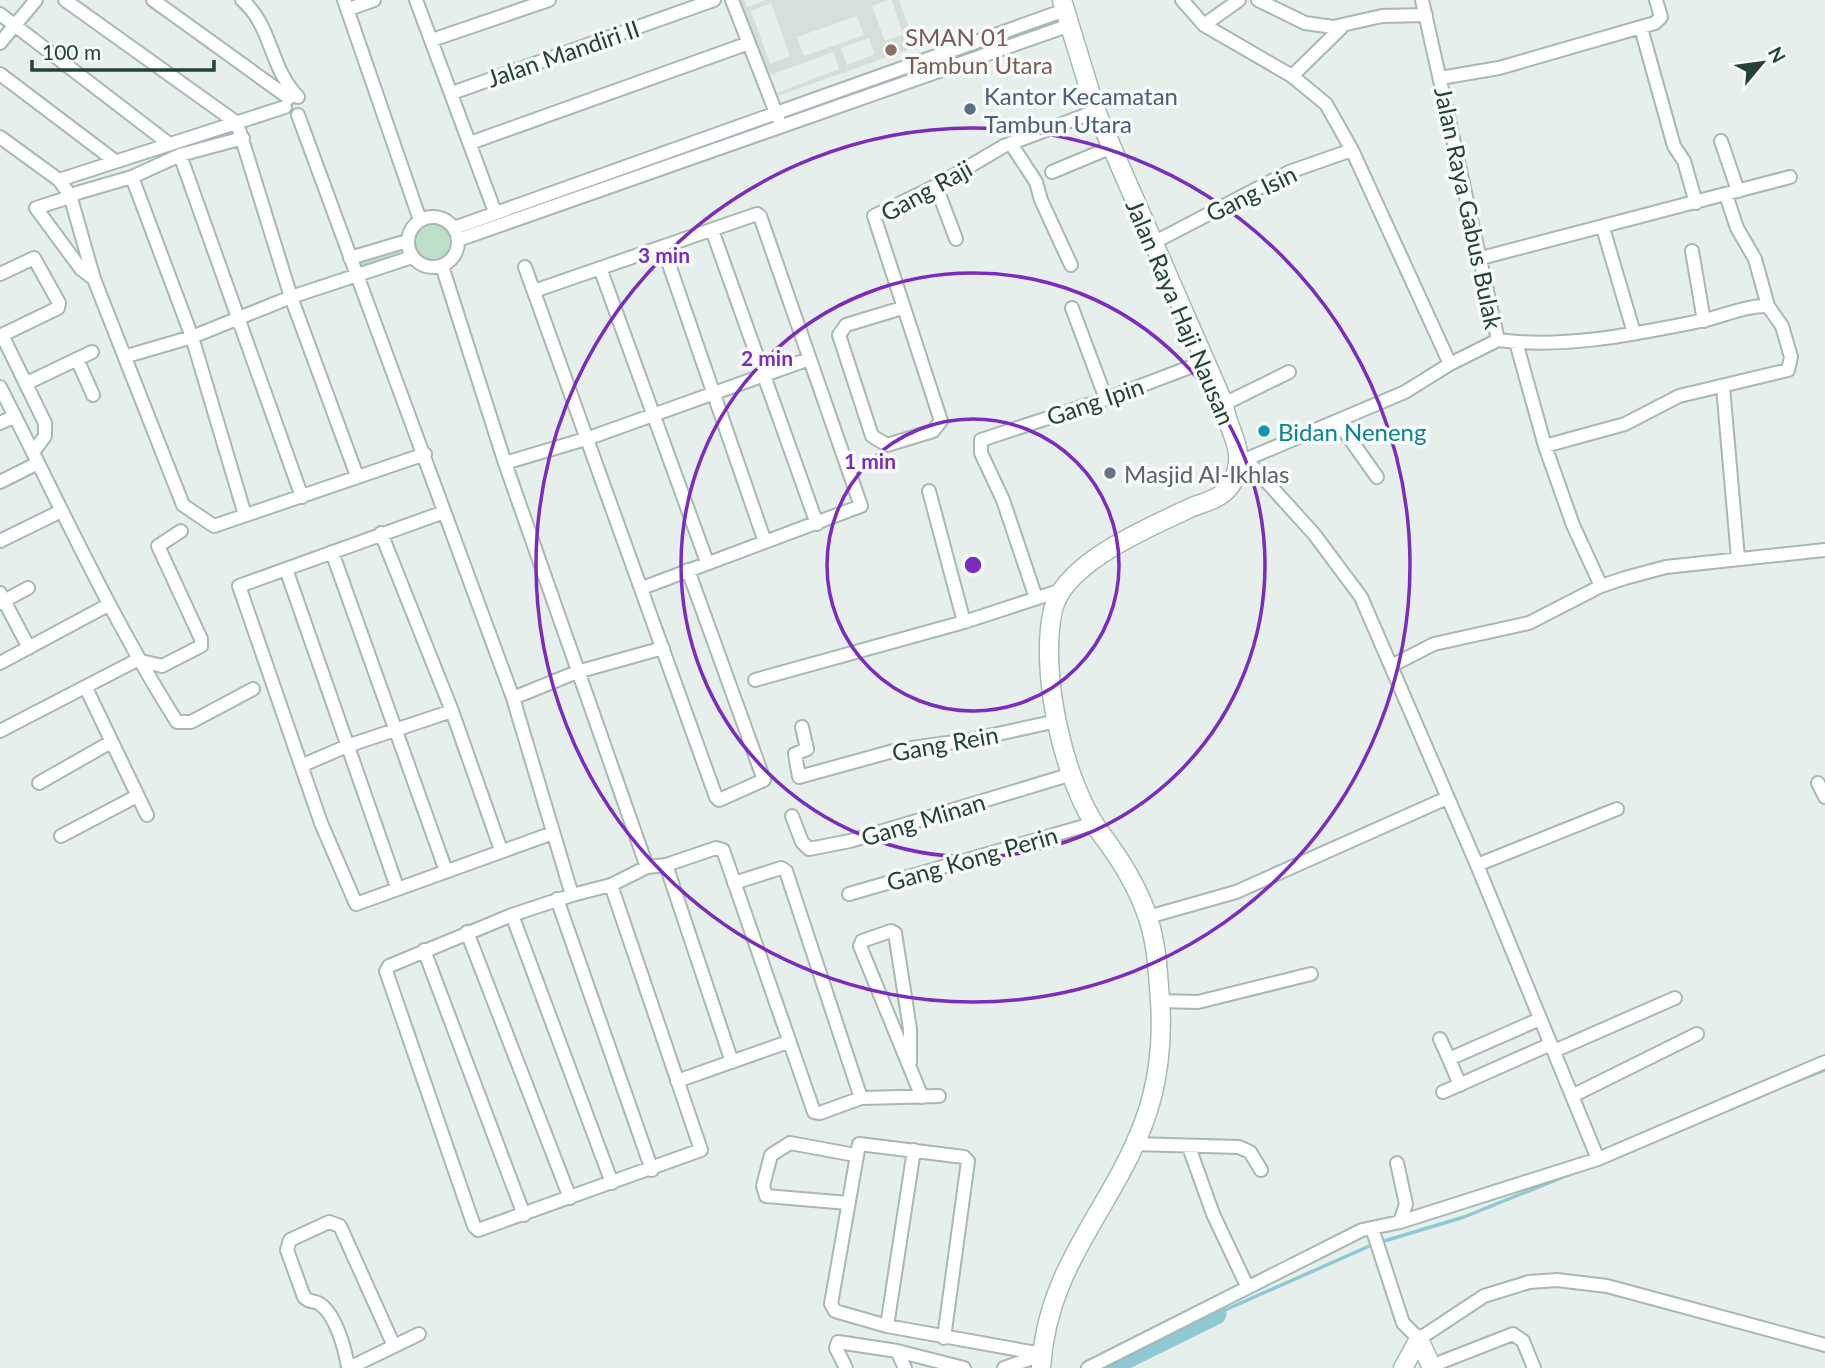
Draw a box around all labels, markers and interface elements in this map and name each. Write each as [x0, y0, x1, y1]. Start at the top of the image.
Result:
street label: Jalan Mandiri II [483, 13, 643, 93]
place label: SMAN 01 Tambun Utara [905, 22, 1053, 79]
scale bar [32, 28, 214, 72]
north arrow [1727, 28, 1797, 98]
text: 100 m [42, 39, 101, 64]
marker: SMAN 01 Tambun Utara [883, 42, 899, 58]
text: N [1764, 43, 1791, 66]
place label: Kantor Kecamatan Tambun Utara [984, 81, 1178, 138]
street label: Jalan Raya Gabus Bulak [1429, 84, 1509, 332]
marker: Kantor Kecamatan Tambun Utara [962, 101, 978, 117]
street label: Gang Raji [875, 153, 977, 227]
street label: Gang Isin [1201, 159, 1301, 227]
street label: Jalan Raya Haji Nausan [1120, 195, 1242, 429]
text: 3 min [638, 242, 690, 267]
text: 2 min [741, 345, 793, 370]
street label: Gang Ipin [1043, 371, 1147, 431]
place label: Bidan Neneng [1278, 417, 1427, 446]
marker: Bidan Neneng [1256, 423, 1272, 439]
text: 1 min [844, 448, 896, 473]
place label: Masjid Al-Ikhlas [1124, 459, 1289, 488]
marker: Masjid Al-Ikhlas [1102, 465, 1118, 481]
centre of rings [961, 553, 985, 577]
street label: Gang Rein [890, 719, 1000, 767]
street label: Gang Minan [858, 786, 988, 852]
street label: Gang Kong Perin [883, 820, 1061, 896]

